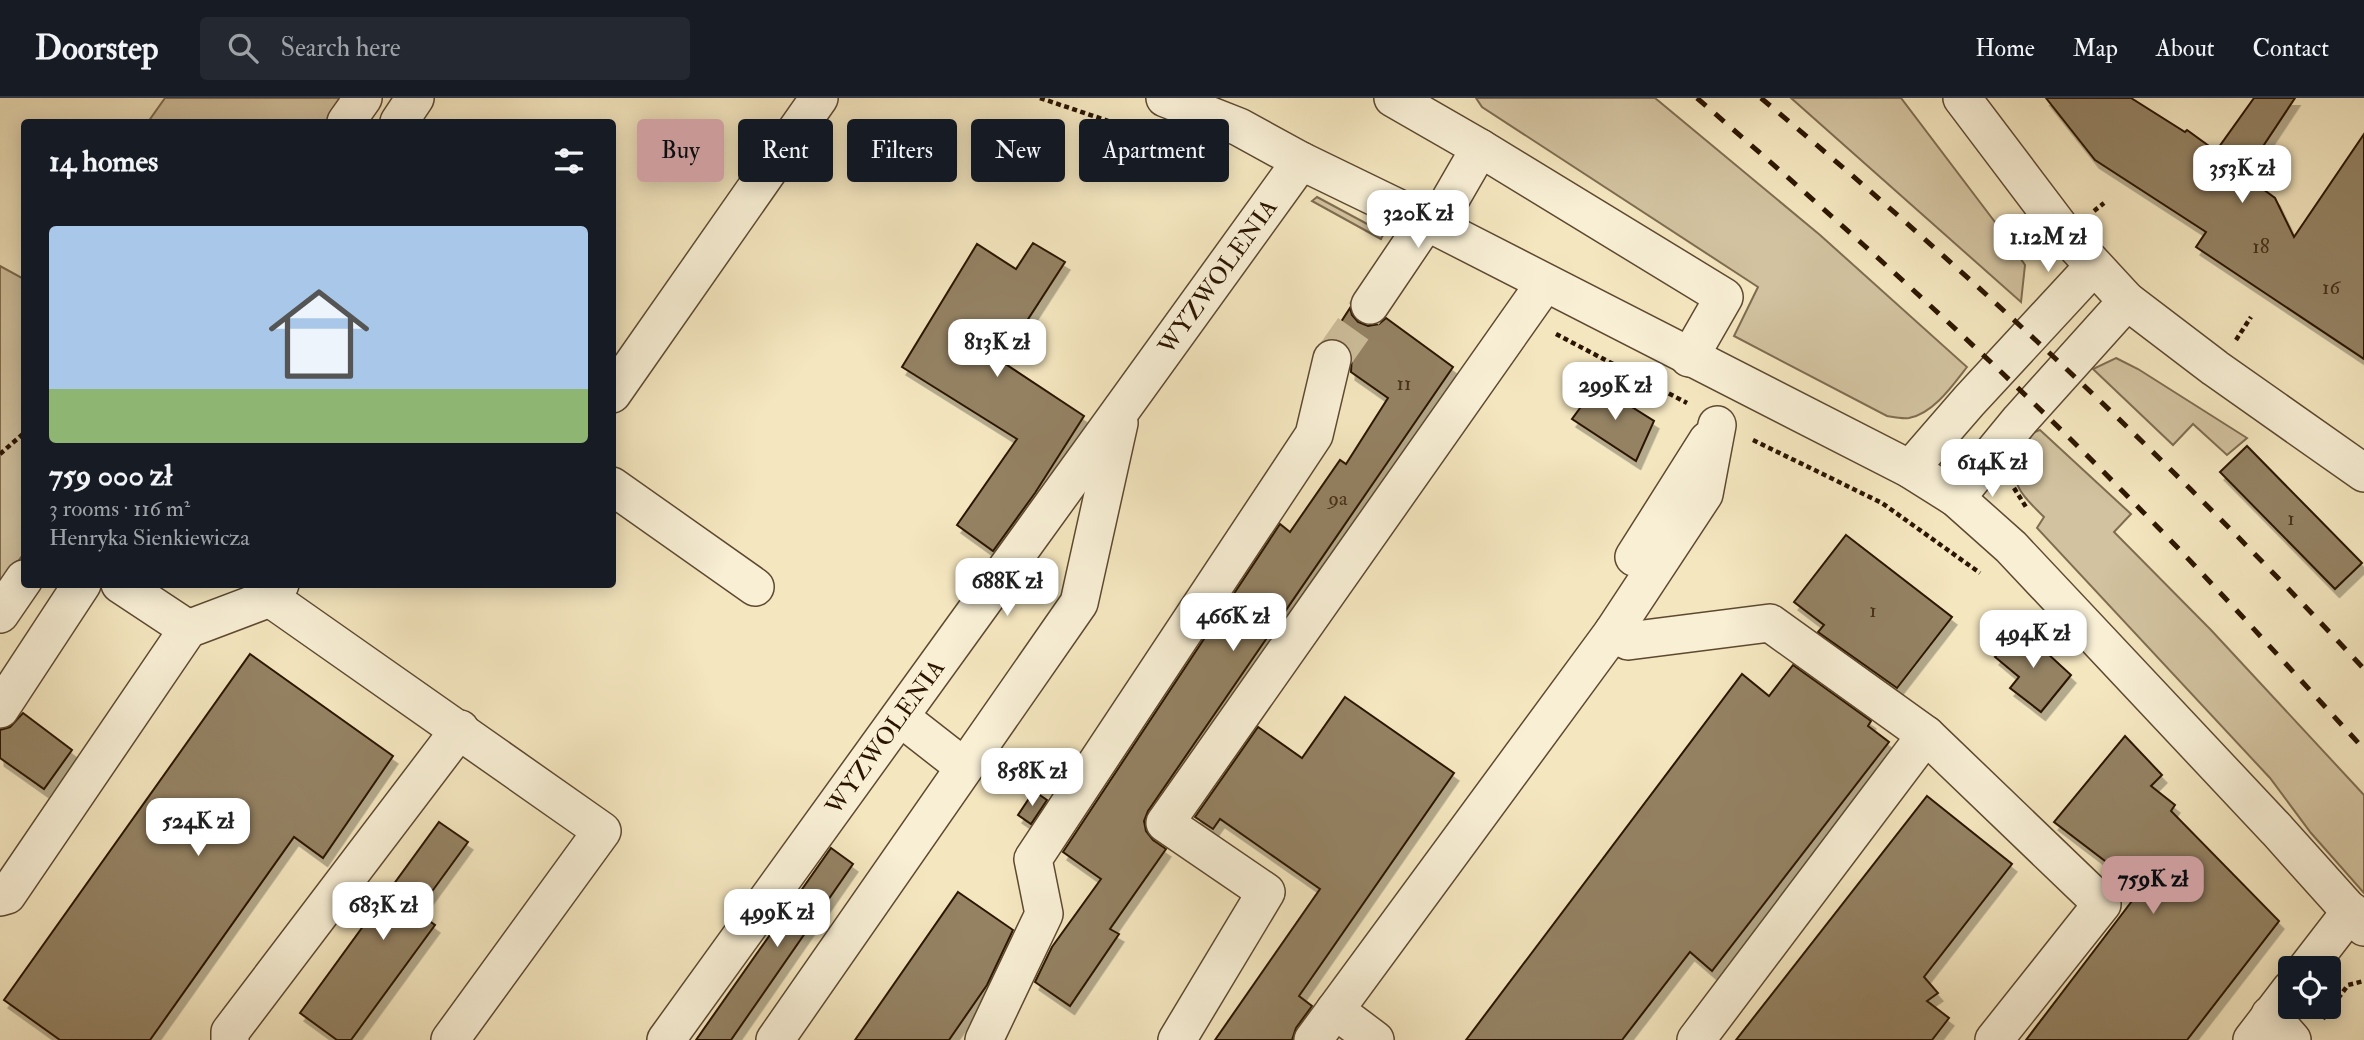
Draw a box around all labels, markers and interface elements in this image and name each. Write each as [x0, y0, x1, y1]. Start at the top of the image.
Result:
search box [200, 17, 690, 80]
text: Doorstep [35, 28, 158, 69]
icon: search [224, 29, 262, 67]
text: Search here [280, 32, 401, 64]
text: Home [1975, 33, 2035, 64]
text: Map [2073, 33, 2118, 64]
text: About [2156, 33, 2215, 64]
text: Contact [2253, 33, 2329, 64]
chip: Buy [637, 119, 724, 182]
chip: Rent [738, 119, 833, 182]
chip: Filters [847, 119, 957, 182]
chip: New [971, 119, 1065, 182]
chip: Apartment [1079, 119, 1229, 182]
icon: filters [550, 142, 588, 180]
text: 14 homes [49, 143, 158, 180]
pin: 353K zł [2177, 146, 2307, 205]
text: 353K zł [2209, 153, 2275, 182]
pin: 320K zł [1353, 190, 1483, 250]
street label: WYZWOLENIA [1151, 193, 1284, 361]
text: 320K zł [1383, 198, 1453, 227]
pin: 1.12M zł [1976, 214, 2120, 274]
text: 1.12M zł [2010, 222, 2086, 251]
house number: 18 [2252, 233, 2270, 260]
icon: home [256, 271, 382, 397]
house number: 16 [2322, 274, 2341, 301]
pin: 813K zł [932, 320, 1062, 379]
text: 813K zł [964, 327, 1030, 356]
pin: 299K zł [1550, 362, 1680, 422]
house number: 11 [1397, 370, 1412, 397]
text: 299K zł [1578, 370, 1652, 399]
pin: 614K zł [1927, 440, 2057, 499]
text: 614K zł [1957, 447, 2027, 476]
text: 759 000 zł [49, 457, 172, 494]
house number: 9a [1326, 485, 1348, 512]
text: 3 rooms · 116 m² [49, 494, 190, 523]
house number: 1 [2287, 505, 2295, 532]
text: Henryka Sienkiewicza [49, 523, 250, 552]
pin: 688K zł [942, 559, 1072, 618]
text: 688K zł [971, 566, 1043, 595]
pin: 466K zł [1168, 594, 1298, 653]
house number: 1 [1869, 597, 1877, 624]
text: 466K zł [1196, 601, 1270, 630]
pin: 494K zł [1968, 610, 2098, 670]
text: 494K zł [1996, 618, 2070, 647]
street label: WYZWOLENIA [818, 653, 951, 821]
pin: 858K zł [967, 748, 1097, 808]
text: 858K zł [997, 756, 1067, 785]
pin: 524K zł [133, 798, 263, 858]
text: 524K zł [162, 806, 234, 835]
pin: 759K zł [2088, 856, 2218, 916]
text: 759K zł [2118, 864, 2188, 893]
pin: 683K zł [318, 882, 448, 942]
text: 683K zł [348, 890, 418, 919]
pin: 499K zł [712, 890, 842, 949]
text: 499K zł [740, 897, 814, 926]
map controls [2278, 956, 2341, 1019]
button: locate [2278, 956, 2341, 1019]

